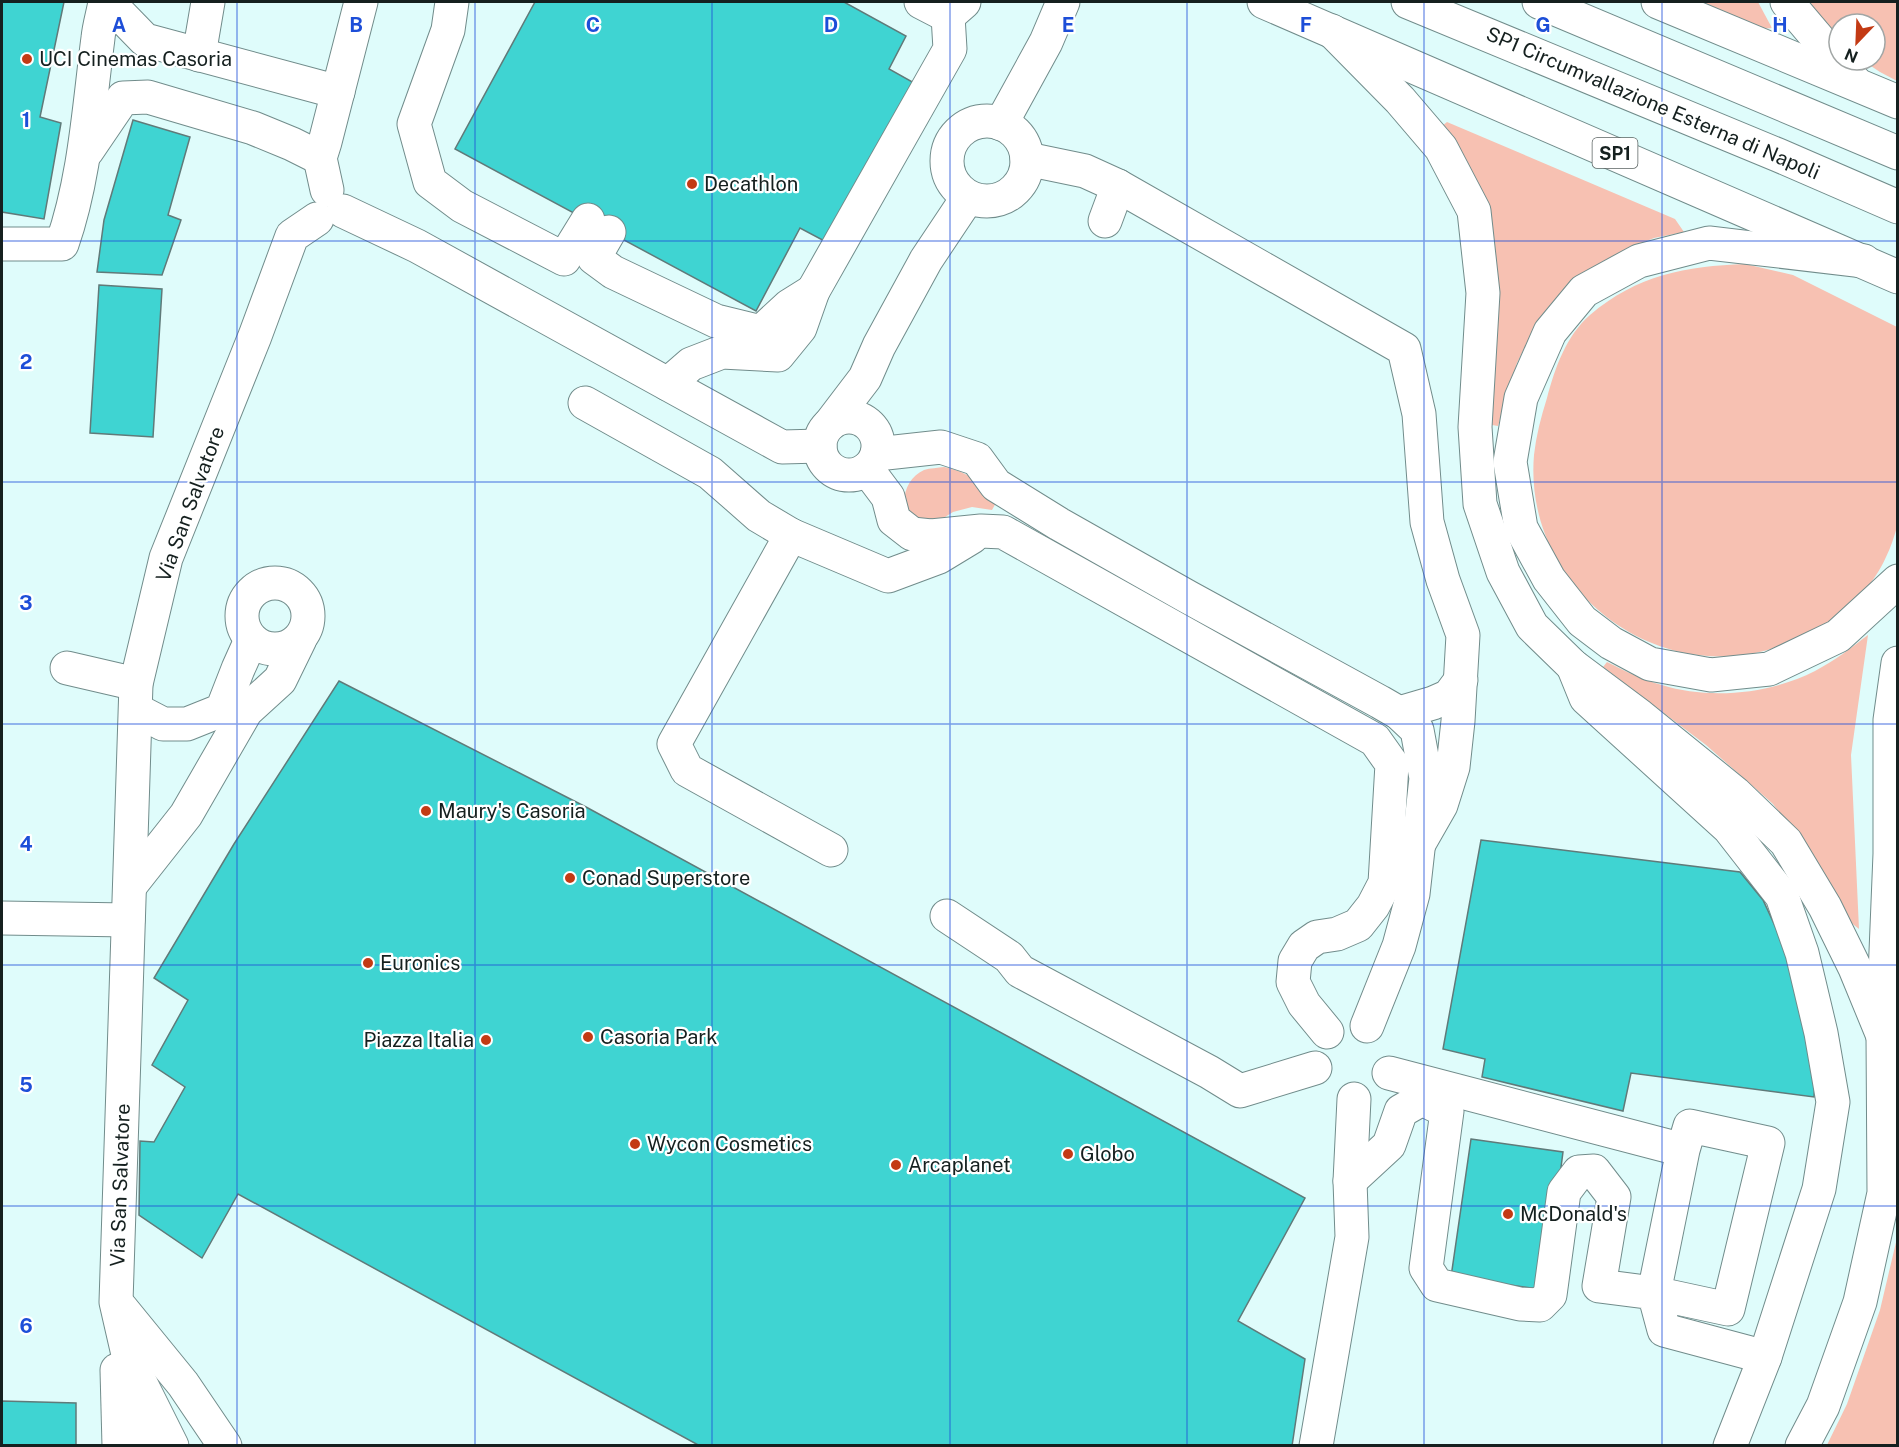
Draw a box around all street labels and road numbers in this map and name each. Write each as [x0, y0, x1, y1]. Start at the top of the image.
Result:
street label: SP1 Circumvallazione Esterna di Napoli [1482, 21, 1824, 185]
road number: SP1 [1592, 138, 1638, 168]
street label: Via San Salvatore [151, 423, 229, 585]
street label: Via San Salvatore [105, 1103, 135, 1267]

